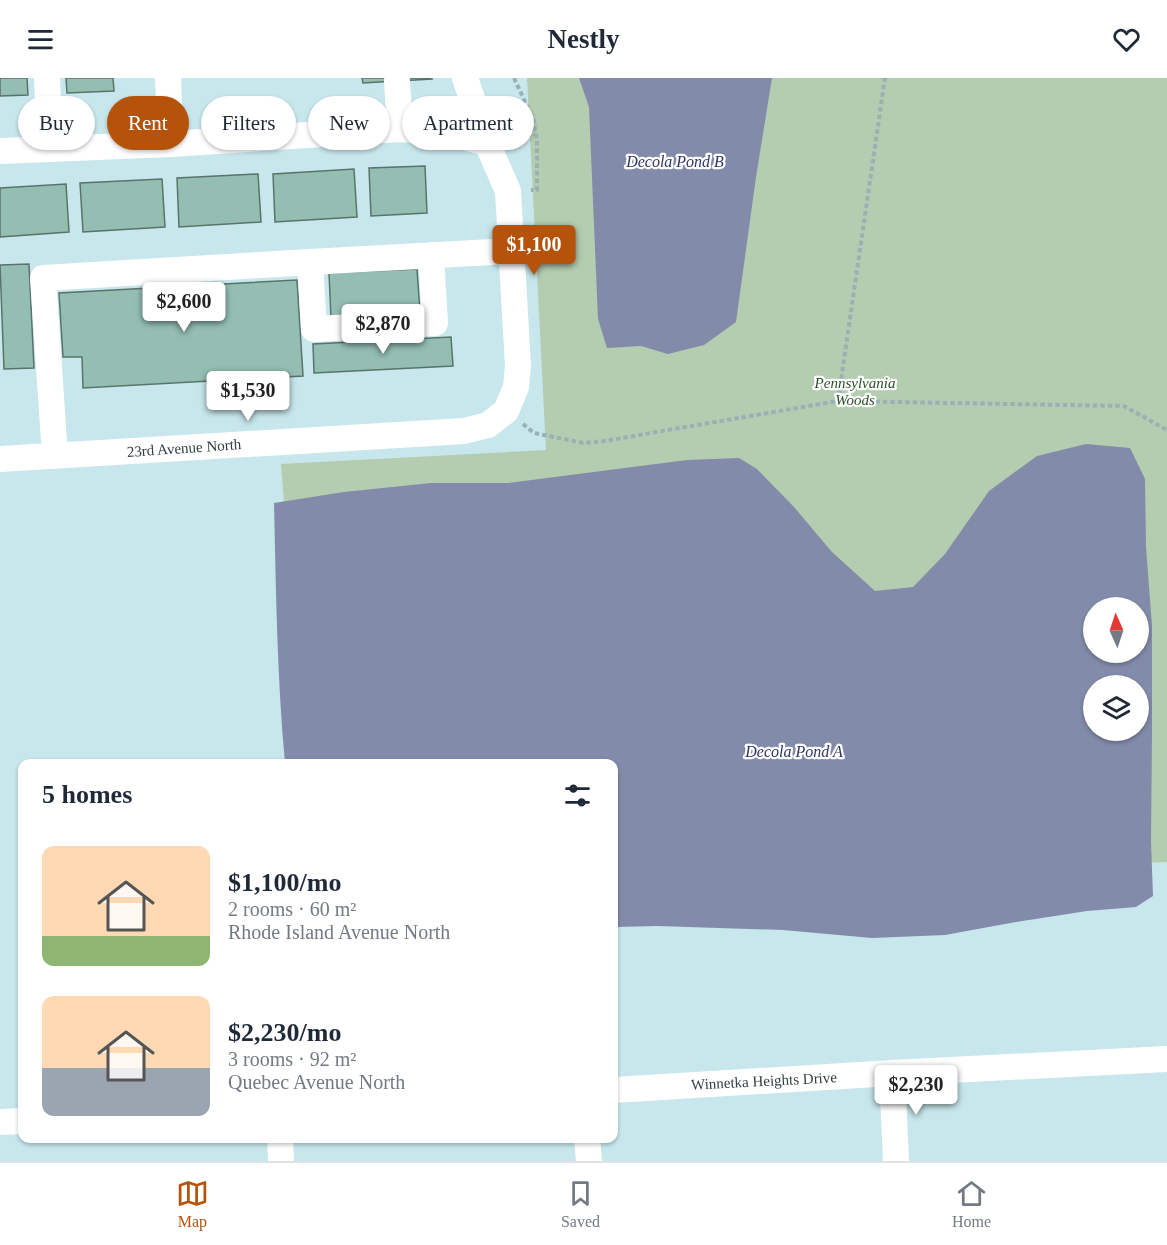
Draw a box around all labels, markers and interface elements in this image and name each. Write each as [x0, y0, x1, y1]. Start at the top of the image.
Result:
icon: menu [24, 23, 57, 56]
icon: heart [1110, 23, 1143, 56]
text: Nestly [548, 24, 619, 54]
chip: Buy [18, 96, 95, 150]
chip: Rent [107, 96, 189, 150]
chip: Filters [201, 96, 296, 150]
chip: New [308, 96, 390, 150]
chip: Apartment [402, 96, 534, 150]
water label: Decola Pond B [625, 153, 724, 170]
pin: $1,100 [485, 225, 583, 276]
text: $1,100 [507, 233, 562, 255]
pin: $2,600 [135, 282, 233, 333]
text: $2,600 [157, 290, 212, 312]
pin: $2,870 [334, 304, 432, 355]
text: $2,870 [356, 312, 411, 334]
pin: $1,530 [199, 371, 297, 422]
park label: Pennsylvania Woods [814, 375, 895, 408]
text: $1,530 [221, 379, 276, 401]
street label: 23rd Avenue North [126, 436, 242, 460]
north arrow [1083, 597, 1149, 663]
map controls [1083, 597, 1149, 741]
button: layers [1083, 675, 1149, 741]
water label: Decola Pond A [744, 743, 843, 760]
icon: filters [561, 779, 594, 812]
text: 5 homes [42, 780, 132, 809]
text: $1,100/mo [228, 868, 341, 897]
icon: home [90, 870, 162, 942]
text: 2 rooms · 60 m² [228, 898, 356, 920]
text: Rhode Island Avenue North [228, 921, 450, 943]
text: $2,230/mo [228, 1018, 341, 1047]
icon: home [90, 1020, 162, 1092]
text: 3 rooms · 92 m² [228, 1048, 356, 1070]
pin: $2,230 [867, 1065, 965, 1116]
street label: Winnetka Heights Drive [691, 1069, 838, 1093]
text: Quebec Avenue North [228, 1071, 405, 1093]
text: $2,230 [889, 1073, 944, 1095]
tab: Map [176, 1177, 209, 1231]
tab: Saved [561, 1177, 600, 1231]
tab: Home [952, 1177, 991, 1231]

